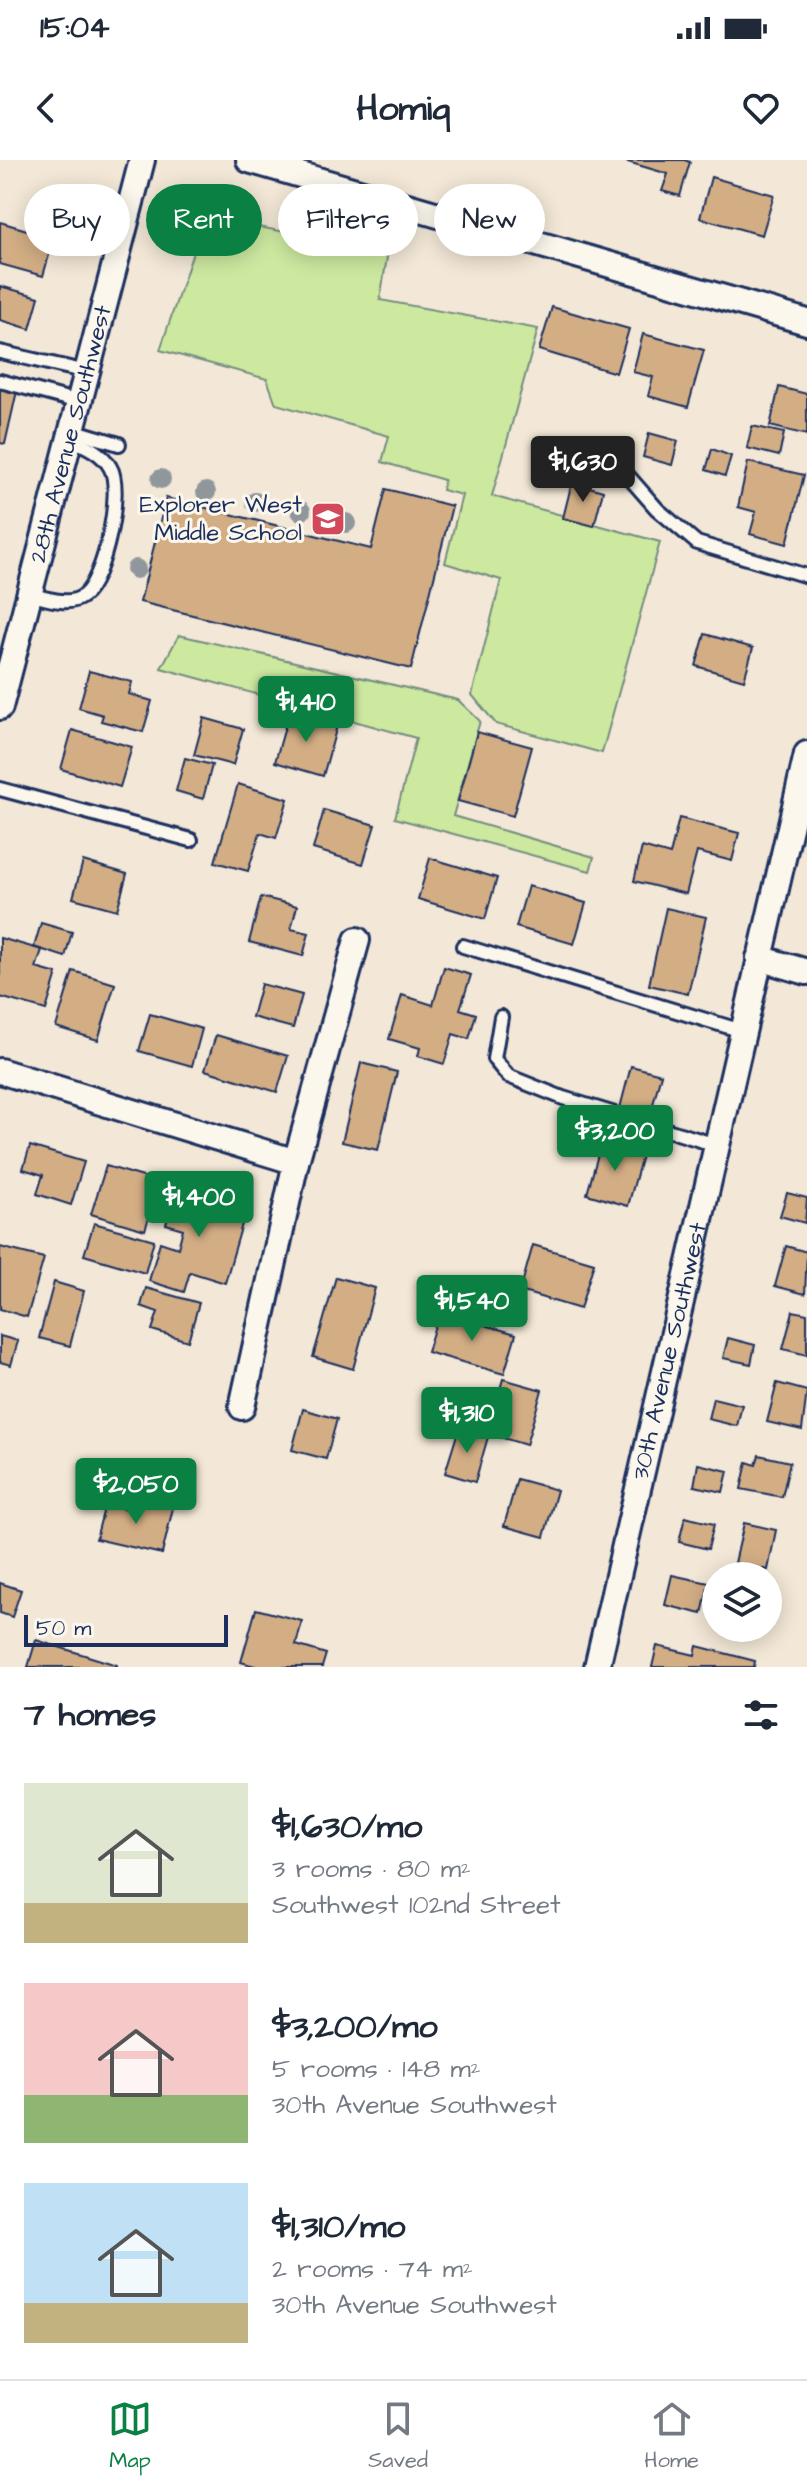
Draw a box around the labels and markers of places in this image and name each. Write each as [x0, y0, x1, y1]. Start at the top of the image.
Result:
pin: $1,630 [518, 436, 648, 504]
place label: Explorer West Middle School [139, 488, 302, 550]
school or university icon: Explorer West Middle School [309, 500, 347, 538]
pin: $1,410 [241, 676, 371, 744]
pin: $3,200 [550, 1105, 680, 1173]
pin: $1,400 [134, 1171, 264, 1239]
pin: $1,540 [407, 1275, 537, 1343]
pin: $1,310 [402, 1387, 532, 1455]
pin: $2,050 [71, 1458, 201, 1526]

